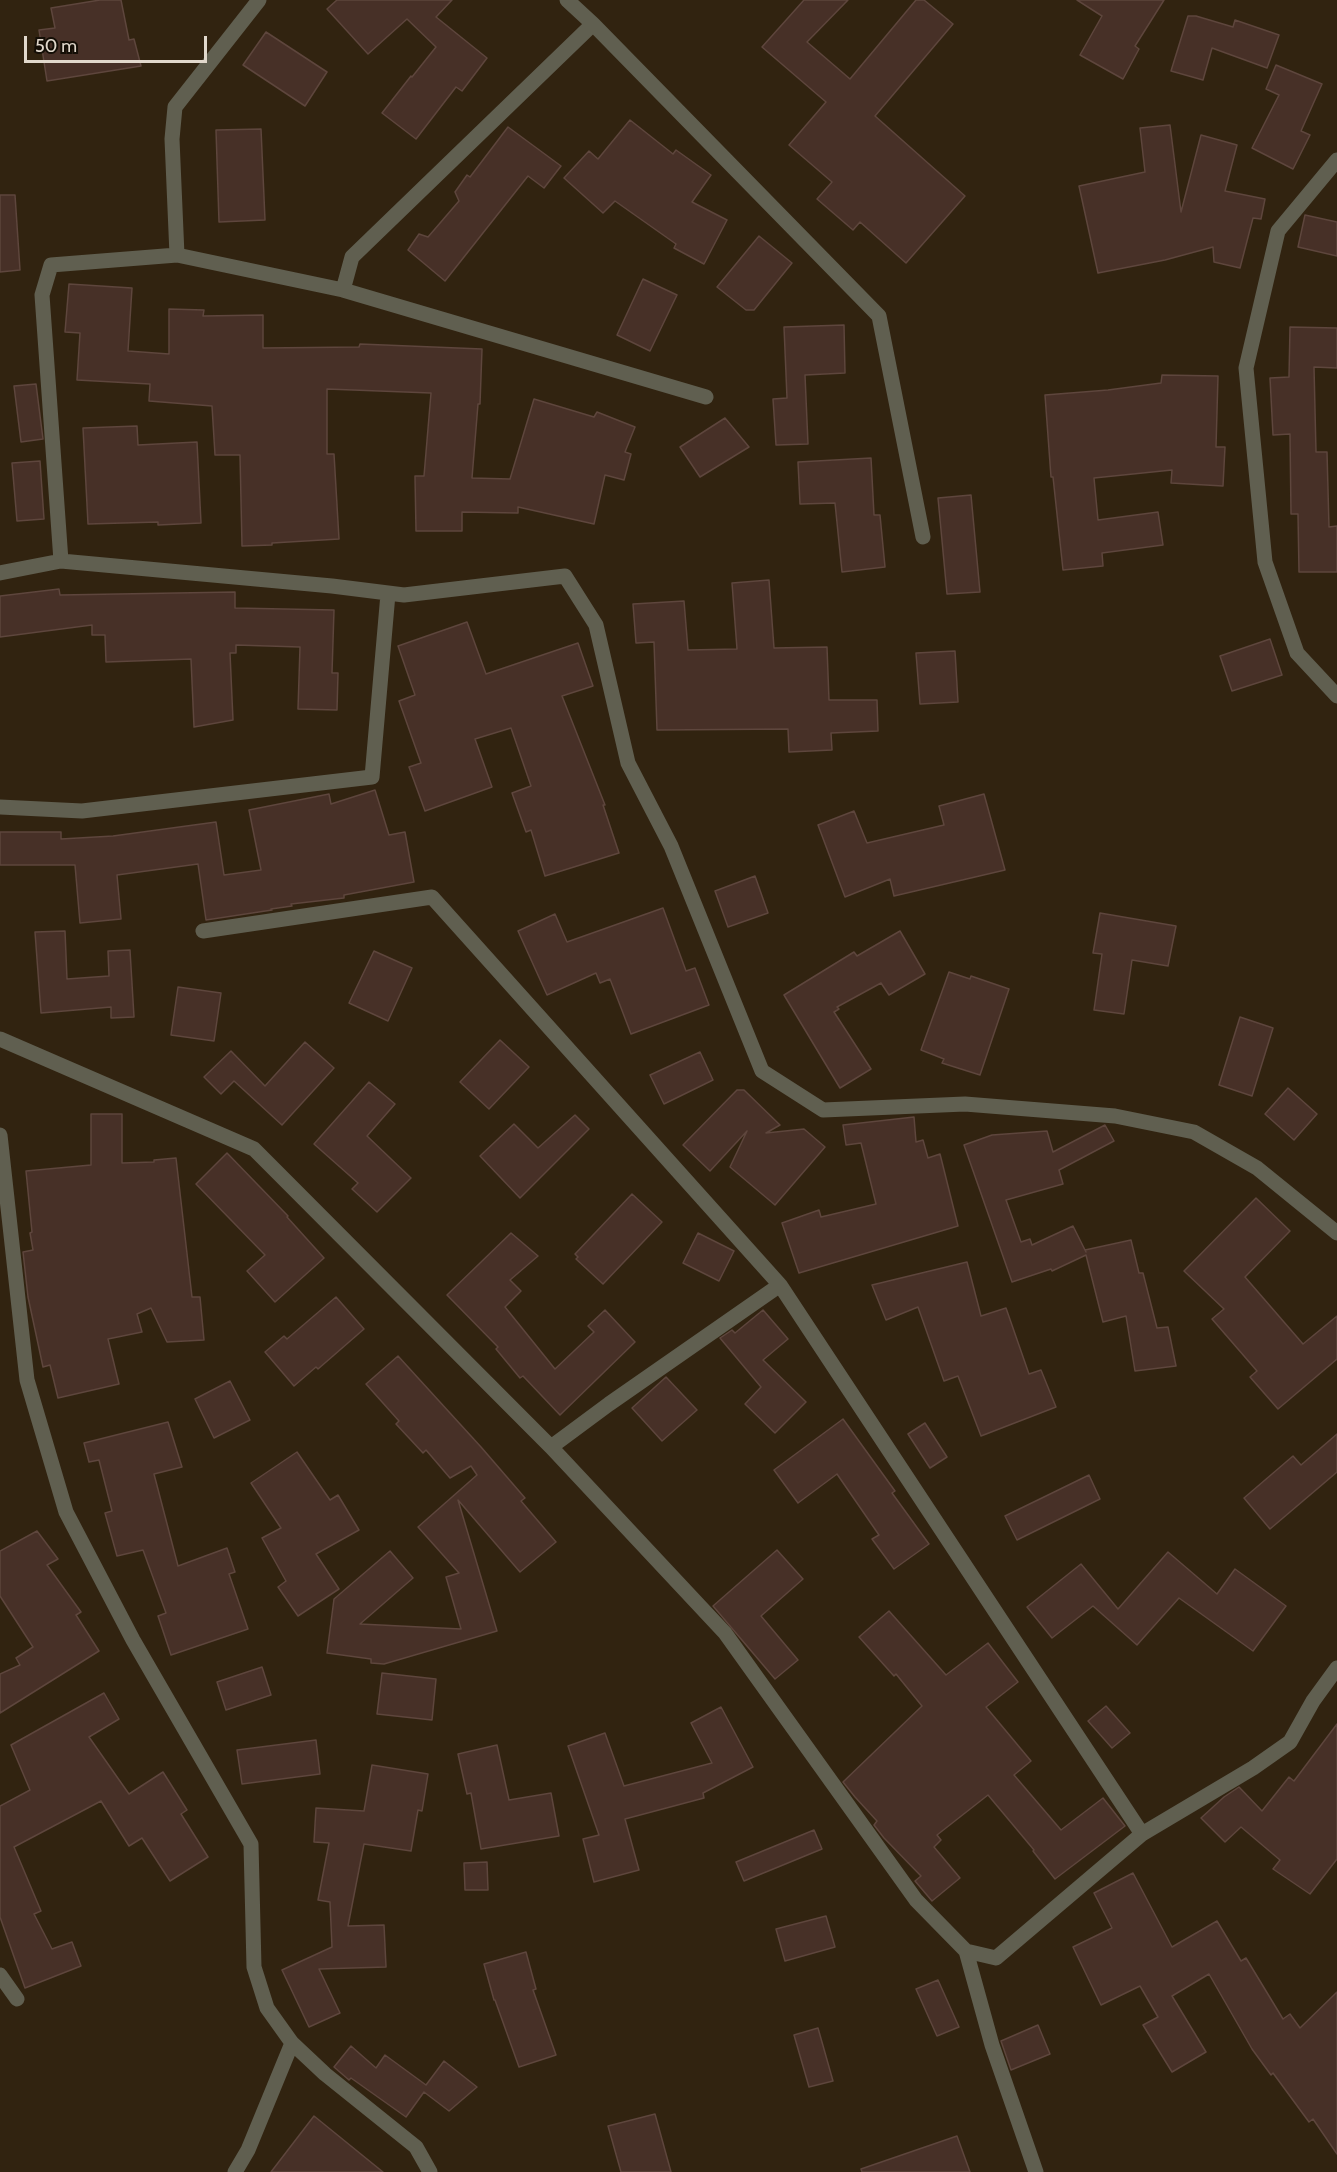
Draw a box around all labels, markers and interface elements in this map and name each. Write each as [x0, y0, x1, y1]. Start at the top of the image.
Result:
scale bar [27, 24, 210, 62]
text: 50 m [35, 35, 77, 57]

